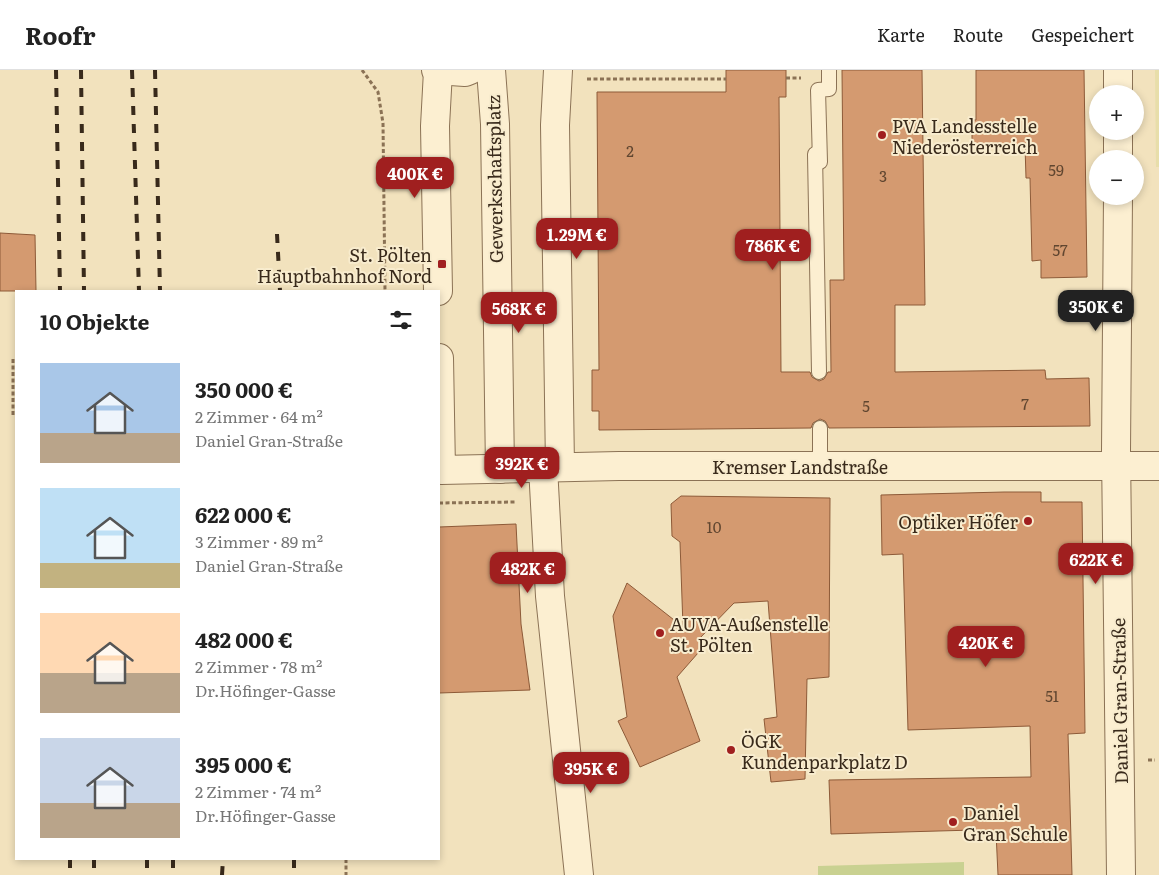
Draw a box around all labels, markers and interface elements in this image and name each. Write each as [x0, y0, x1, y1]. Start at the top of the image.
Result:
text: Roofr [25, 17, 96, 52]
text: Karte [877, 21, 925, 48]
text: Route [953, 21, 1003, 48]
text: Gespeichert [1031, 21, 1134, 48]
map controls [1089, 85, 1144, 205]
button: + [1089, 85, 1144, 140]
street label: Gewerkschaftsplatz [479, 94, 509, 263]
place label: PVA Landesstelle Niederösterreich [892, 112, 1038, 160]
marker: PVA Landesstelle Niederösterreich [876, 129, 888, 141]
house number: 2 [626, 139, 634, 162]
button: − [1089, 150, 1144, 205]
pin: 400K € [374, 156, 456, 199]
house number: 59 [1048, 158, 1064, 181]
text: 400K € [387, 161, 443, 185]
house number: 3 [879, 164, 887, 187]
pin: 1.29M € [531, 218, 623, 260]
text: 1.29M € [547, 222, 607, 246]
pin: 786K € [732, 228, 814, 271]
text: 786K € [746, 233, 800, 257]
house number: 57 [1052, 238, 1068, 261]
place label: St. Pölten Hauptbahnhof Nord [257, 241, 432, 289]
marker: St. Pölten Hauptbahnhof Nord [436, 258, 448, 270]
pin: 350K € [1055, 290, 1137, 332]
pin: 568K € [478, 292, 560, 334]
text: 350K € [1069, 294, 1123, 318]
text: 568K € [492, 296, 546, 320]
text: 10 Objekte [40, 305, 149, 336]
icon: filters [387, 306, 415, 334]
text: 350 000 € [195, 373, 293, 404]
icon: home [80, 383, 140, 443]
house number: 7 [1021, 392, 1029, 415]
house number: 5 [862, 394, 870, 417]
text: 2 Zimmer · 64 m² [195, 404, 323, 428]
text: Daniel Gran-Straße [195, 428, 343, 452]
pin: 392K € [481, 446, 563, 489]
text: 392K € [495, 451, 549, 475]
street label: Kremser Landstraße [712, 453, 888, 480]
text: 622 000 € [195, 498, 292, 529]
icon: home [80, 508, 140, 568]
place label: Optiker Höfer [898, 508, 1018, 535]
house number: 10 [707, 515, 722, 538]
marker: Optiker Höfer [1022, 515, 1034, 527]
text: 3 Zimmer · 89 m² [195, 529, 323, 553]
pin: 622K € [1055, 542, 1137, 585]
text: 622K € [1069, 547, 1123, 571]
pin: 482K € [487, 552, 569, 594]
text: Daniel Gran-Straße [195, 553, 343, 577]
text: 482K € [501, 556, 555, 580]
place label: AUVA-Außenstelle St. Pölten [670, 610, 829, 658]
street label: Daniel Gran-Straße [1104, 618, 1134, 784]
text: 482 000 € [195, 623, 293, 654]
pin: 420K € [945, 626, 1027, 668]
marker: AUVA-Außenstelle St. Pölten [654, 627, 666, 639]
text: 420K € [959, 630, 1013, 654]
icon: home [80, 633, 140, 693]
text: 2 Zimmer · 78 m² [195, 654, 322, 678]
text: Dr.Höfinger-Gasse [195, 678, 336, 702]
house number: 51 [1045, 684, 1059, 707]
place label: ÖGK Kundenparkplatz D [741, 727, 908, 775]
marker: ÖGK Kundenparkplatz D [725, 744, 737, 756]
text: 395 000 € [195, 748, 292, 779]
pin: 395K € [550, 752, 632, 794]
text: 395K € [564, 756, 618, 780]
icon: home [80, 758, 140, 818]
text: 2 Zimmer · 74 m² [195, 779, 321, 803]
place label: Daniel Gran Schule [963, 799, 1068, 847]
text: Dr.Höfinger-Gasse [195, 803, 336, 827]
marker: Daniel Gran Schule [947, 816, 959, 828]

